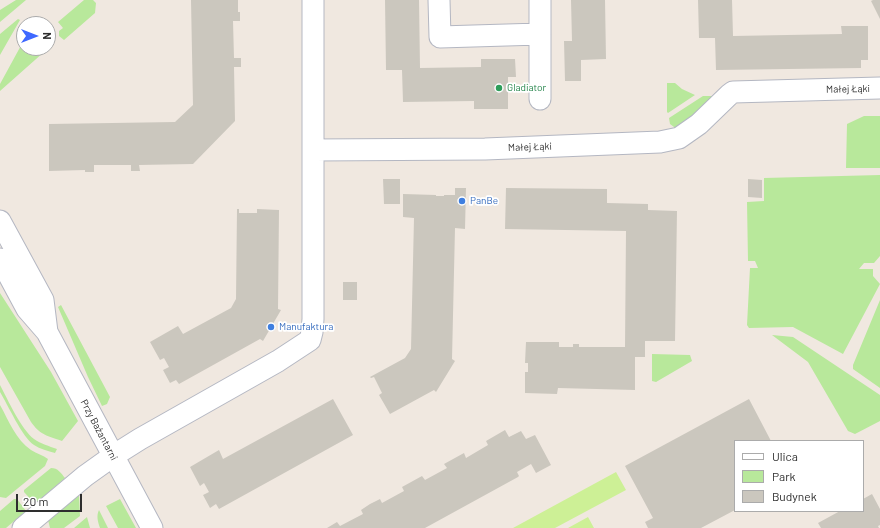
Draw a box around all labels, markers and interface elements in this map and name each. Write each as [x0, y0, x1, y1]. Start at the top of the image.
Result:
north arrow [16, 16, 56, 56]
text: N [41, 32, 54, 40]
place label: Gladiator [507, 82, 546, 94]
marker: Gladiator [494, 83, 504, 93]
street label: Małej Łąki [826, 83, 870, 95]
street label: Małej Łąki [508, 140, 552, 154]
place label: PanBe [470, 195, 498, 207]
marker: PanBe [457, 196, 467, 206]
place label: Manufaktura [279, 321, 333, 333]
marker: Manufaktura [266, 322, 276, 332]
street label: Przy Bażantarni [78, 397, 120, 463]
legend [734, 440, 864, 512]
text: Ulica [772, 449, 798, 463]
text: Park [772, 469, 796, 483]
scale bar [18, 486, 84, 512]
text: Budynek [772, 489, 817, 503]
text: 20 m [23, 494, 49, 508]

